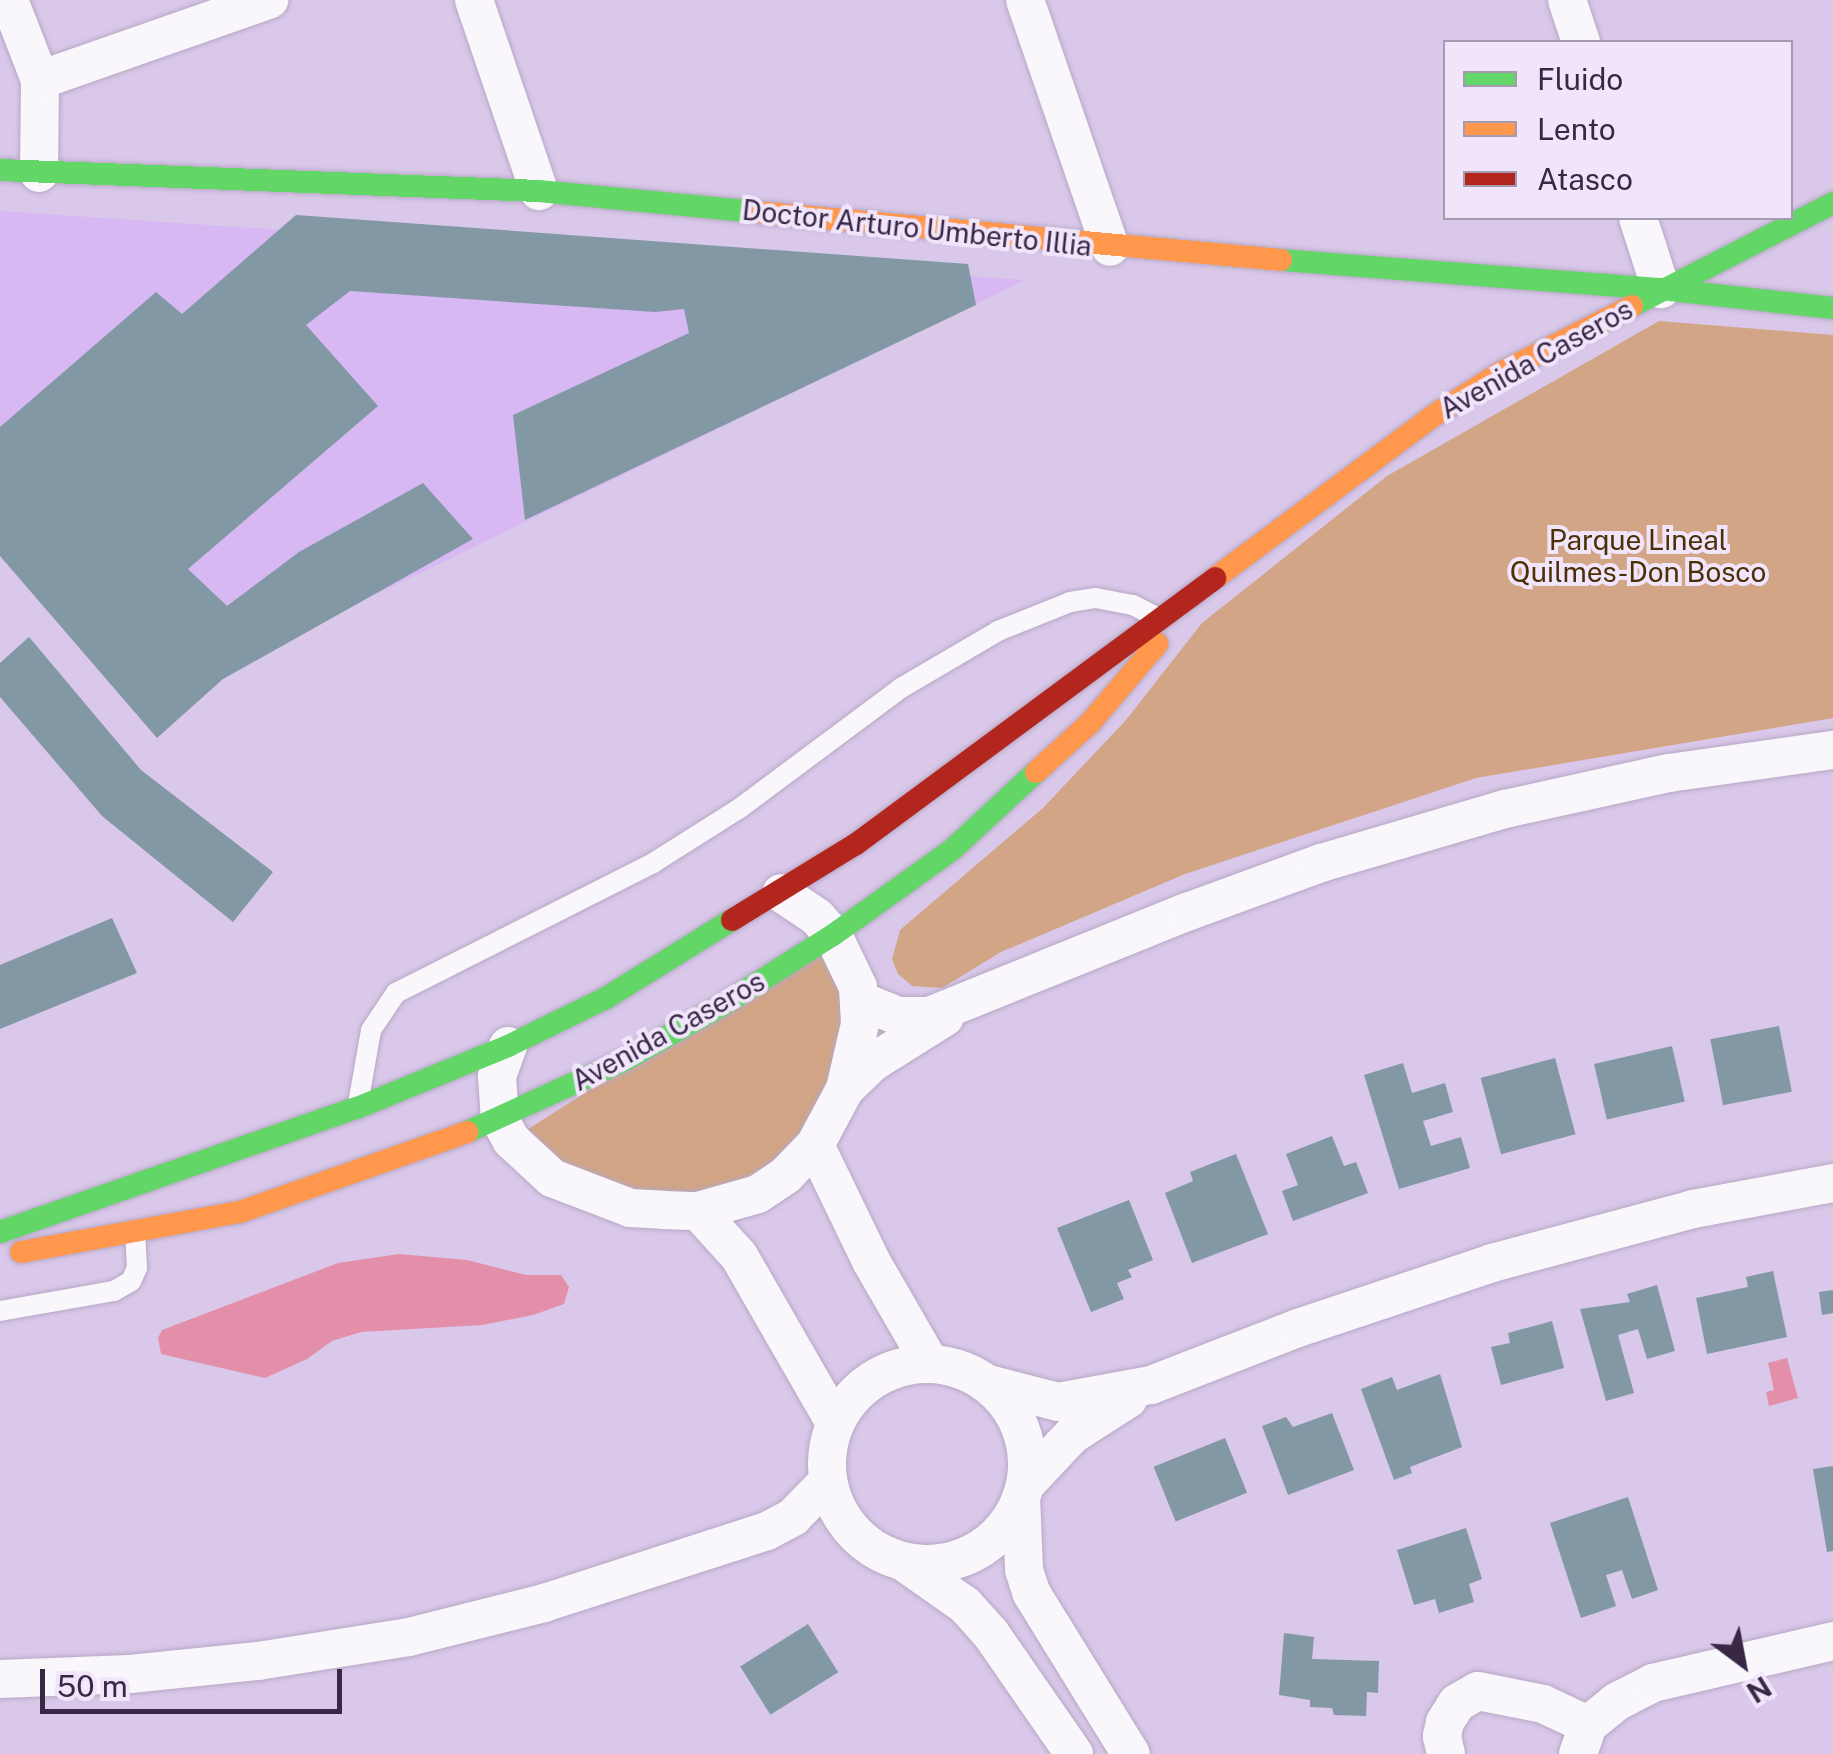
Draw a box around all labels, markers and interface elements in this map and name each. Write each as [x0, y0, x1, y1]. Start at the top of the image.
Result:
legend [1443, 40, 1793, 220]
text: Fluido [1537, 61, 1623, 97]
text: Lento [1537, 111, 1616, 147]
text: Atasco [1537, 161, 1633, 197]
street label: Doctor Arturo Umberto Illia [740, 193, 1094, 263]
street label: Avenida Caseros [1434, 292, 1638, 426]
park label: Parque Lineal Quilmes-Don Bosco [1510, 523, 1766, 589]
street label: Avenida Caseros [566, 964, 770, 1098]
north arrow [1693, 1614, 1793, 1714]
scale bar [45, 1649, 348, 1711]
text: 50 m [57, 1668, 128, 1704]
text: N [1741, 1670, 1777, 1710]

